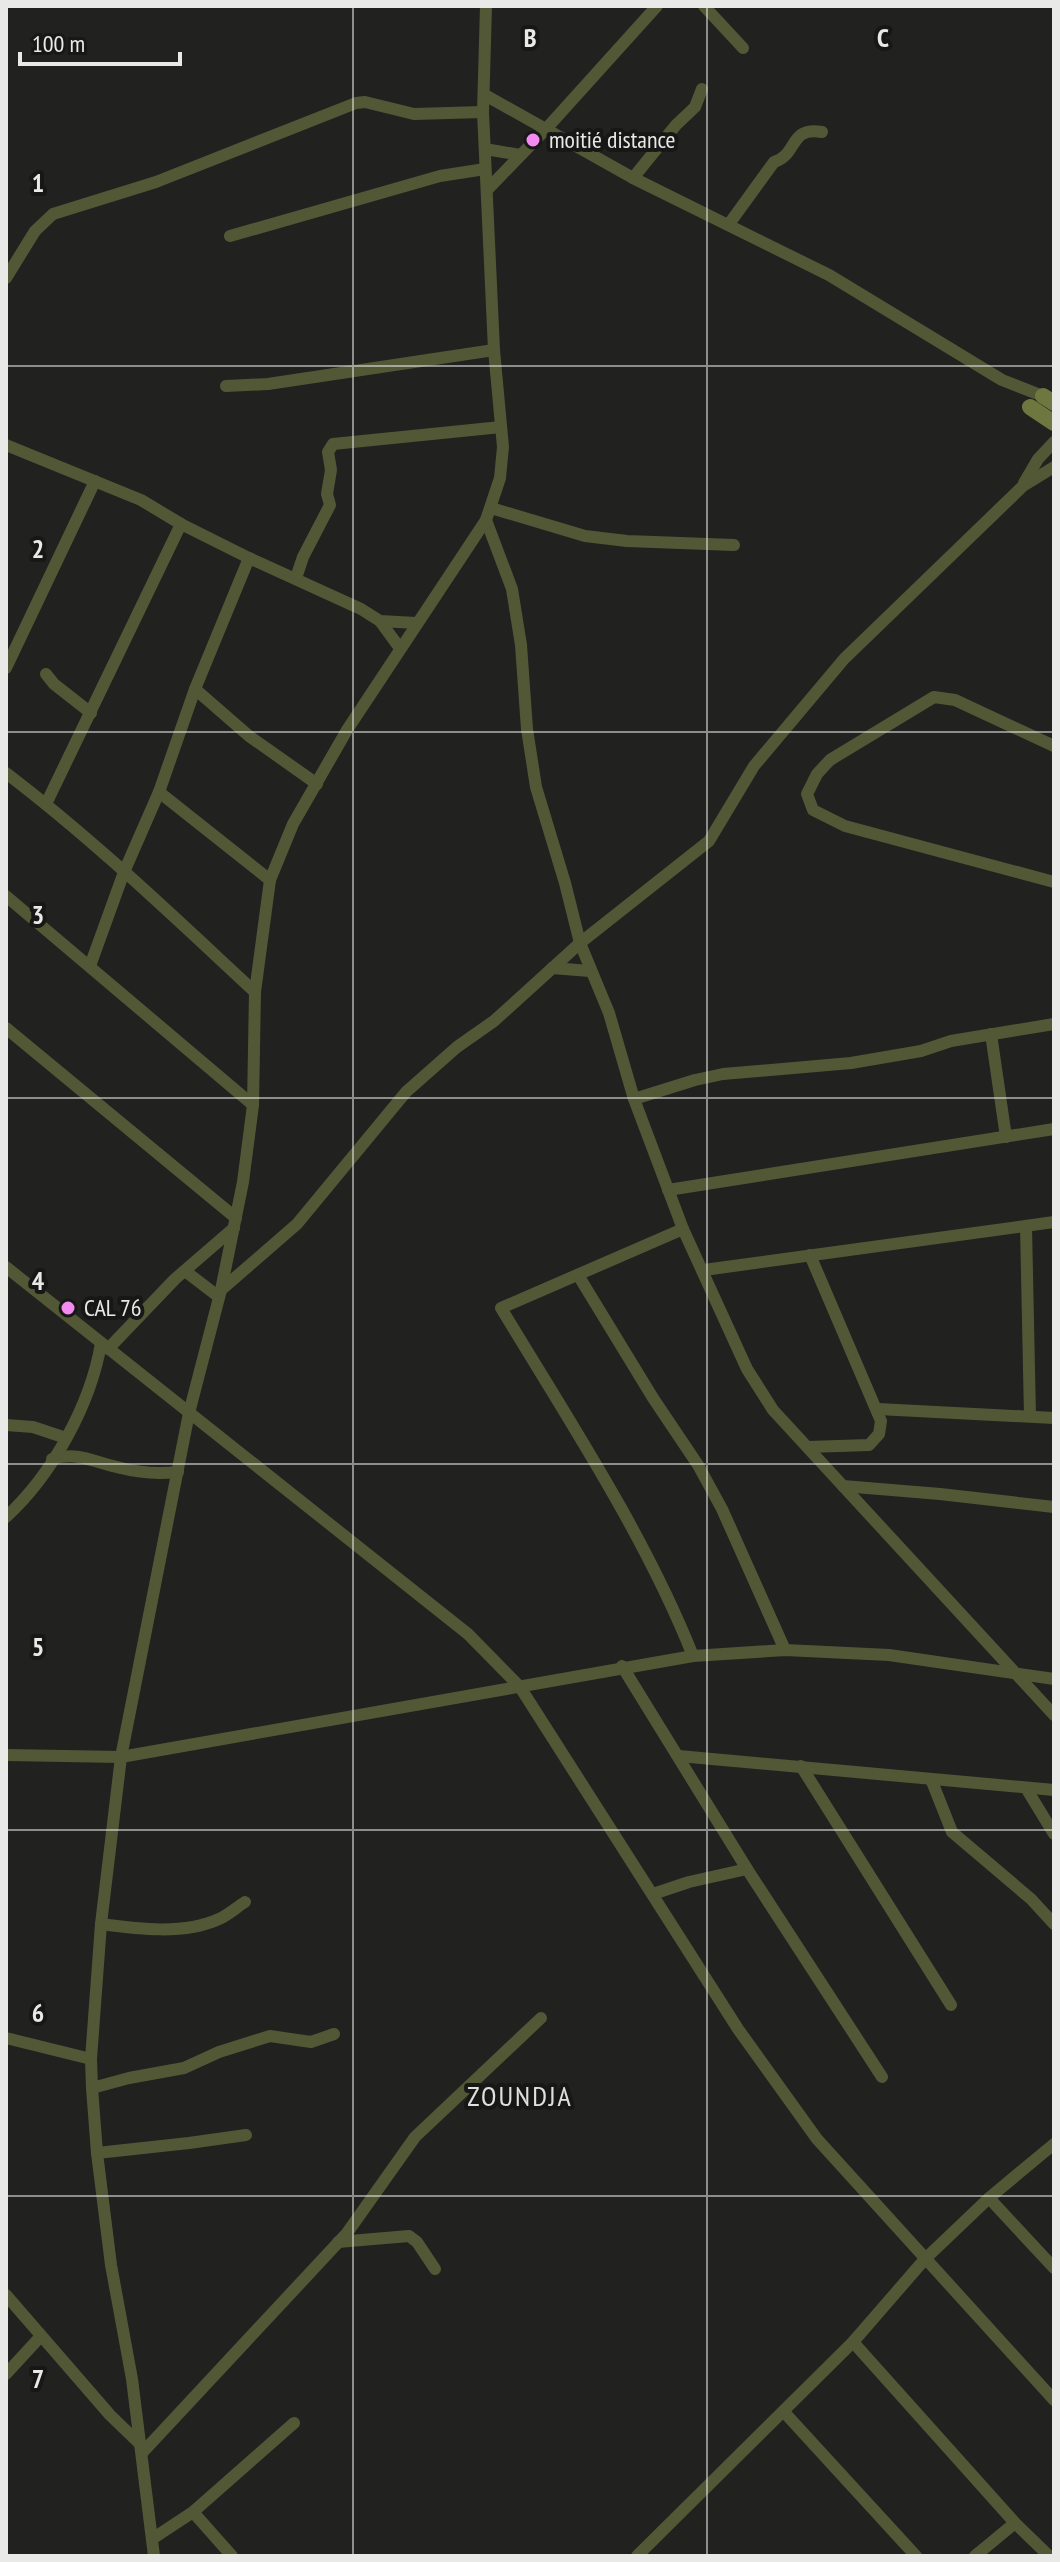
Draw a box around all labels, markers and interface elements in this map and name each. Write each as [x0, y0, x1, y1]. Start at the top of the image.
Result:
scale bar [20, 16, 180, 66]
text: B [524, 21, 537, 54]
text: C [877, 21, 889, 54]
text: 100 m [32, 28, 85, 59]
place label: moitié distance [549, 124, 676, 155]
marker: moitié distance [524, 131, 542, 149]
text: 1 [32, 166, 44, 199]
text: 2 [32, 532, 44, 565]
text: 3 [32, 898, 44, 931]
text: 4 [32, 1264, 45, 1297]
place label: CAL 76 [84, 1292, 142, 1323]
marker: CAL 76 [59, 1299, 77, 1317]
text: 5 [32, 1630, 44, 1663]
text: 6 [32, 1996, 44, 2029]
district label: ZOUNDJA [467, 2077, 573, 2114]
text: 7 [32, 2362, 44, 2395]

